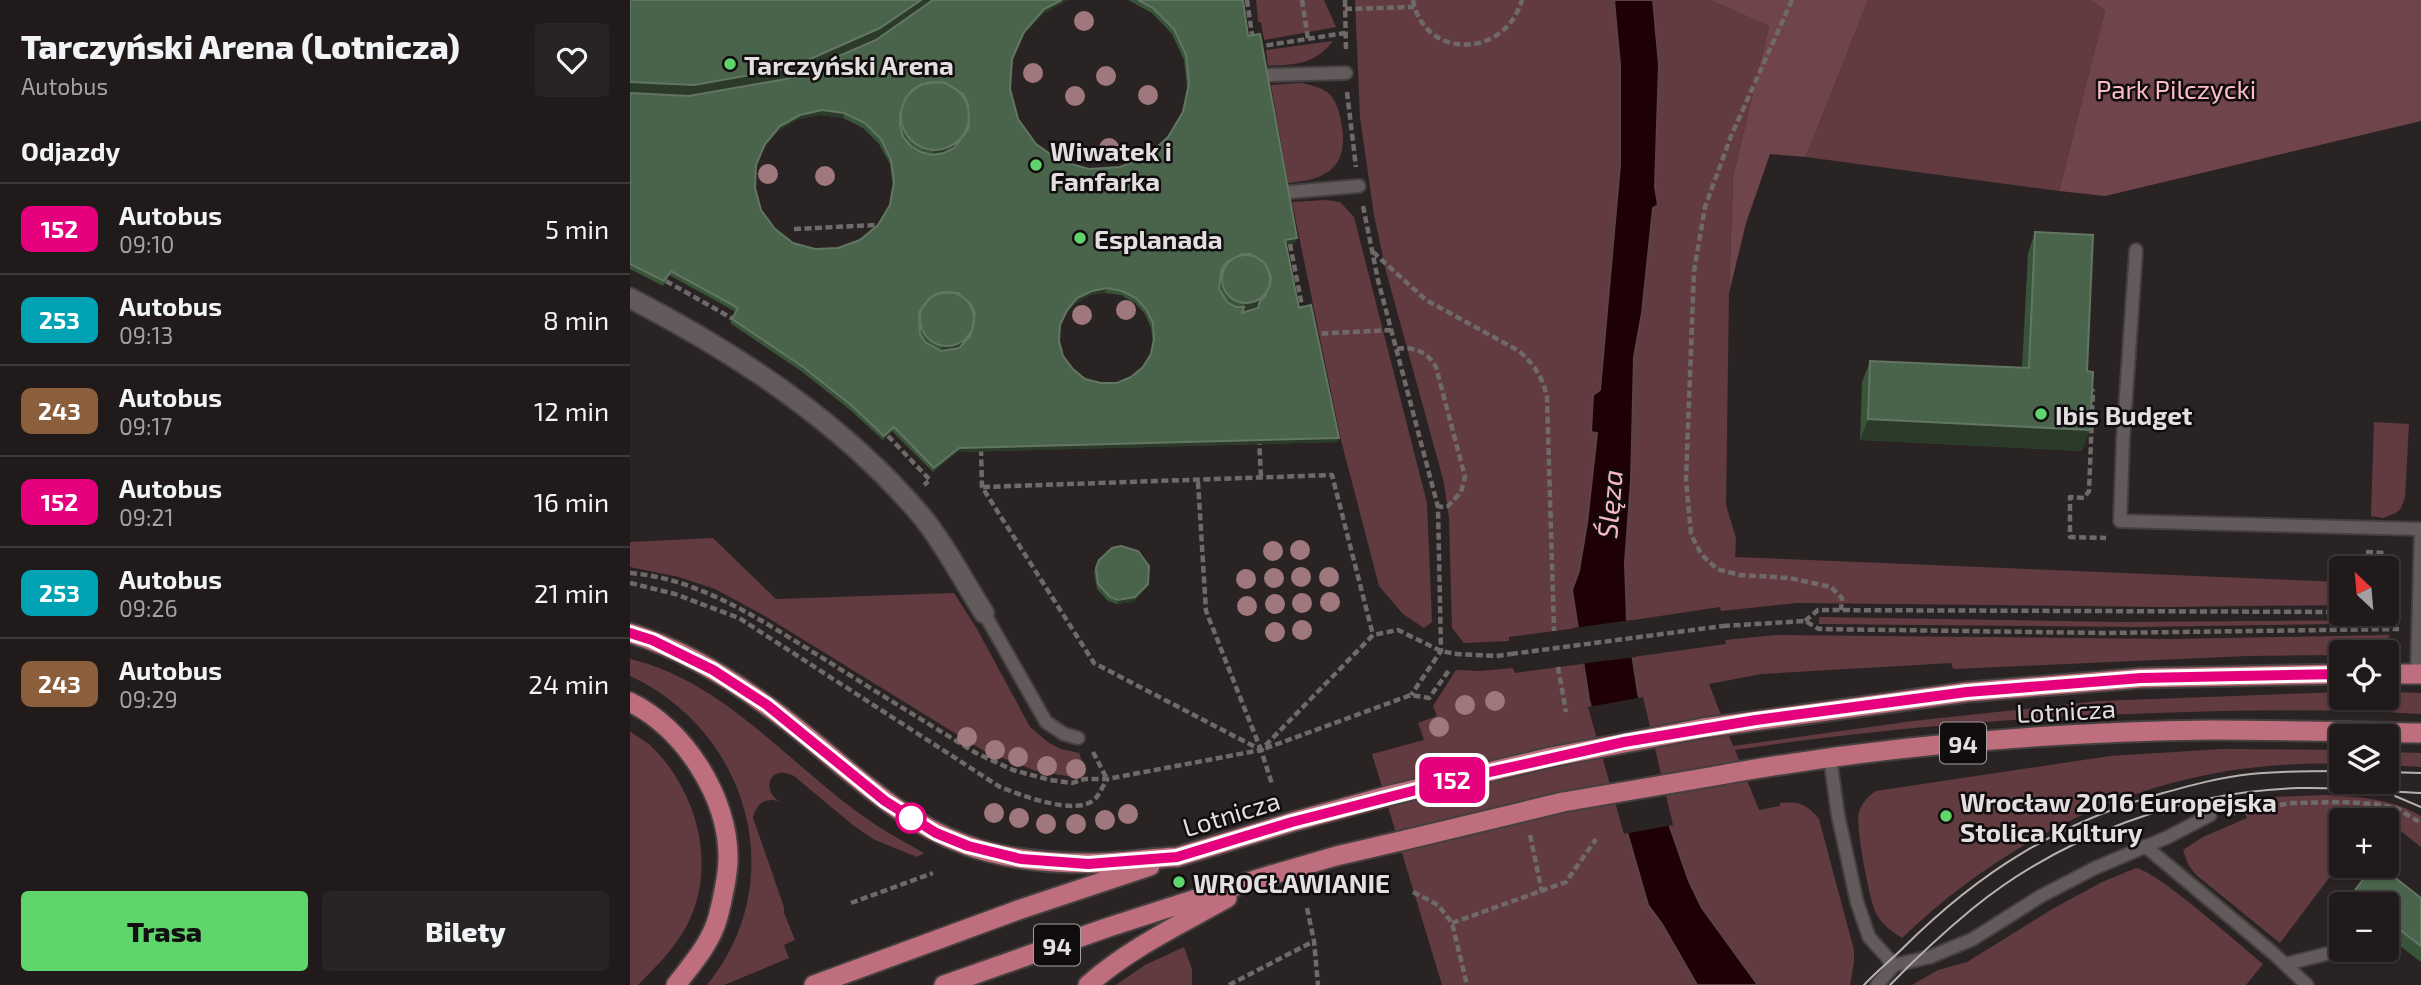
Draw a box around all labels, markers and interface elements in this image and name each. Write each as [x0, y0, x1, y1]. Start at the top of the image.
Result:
button: heart [535, 23, 609, 97]
text: Tarczyński Arena (Lotnicza) [21, 26, 460, 66]
place label: Tarczyński Arena [744, 49, 954, 81]
marker: Tarczyński Arena [722, 56, 738, 72]
text: Autobus [21, 72, 108, 100]
park label: Park Pilczycki [2096, 73, 2256, 104]
text: Odjazdy [21, 135, 120, 166]
place label: Wiwatek i Fanfarka [1050, 135, 1172, 196]
marker: Wiwatek i Fanfarka [1028, 157, 1044, 173]
text: Autobus [119, 199, 222, 230]
text: 5 min [545, 213, 609, 244]
text: 152 [41, 214, 78, 243]
place label: Esplanada [1094, 223, 1223, 254]
text: 09:10 [119, 230, 174, 258]
marker: Esplanada [1072, 230, 1088, 246]
text: Autobus [119, 290, 222, 321]
text: 8 min [543, 304, 609, 335]
text: 253 [39, 305, 80, 334]
text: 09:13 [119, 321, 173, 349]
text: Autobus [119, 381, 222, 412]
text: 12 min [534, 395, 609, 426]
text: 243 [38, 396, 81, 425]
place label: Ibis Budget [2055, 399, 2193, 430]
marker: Ibis Budget [2033, 406, 2049, 422]
text: 09:17 [119, 412, 172, 440]
water label: Ślęza [1589, 468, 1629, 540]
text: Autobus [119, 472, 222, 503]
text: 16 min [534, 486, 609, 517]
text: 152 [41, 487, 78, 516]
text: 09:21 [119, 503, 174, 531]
north arrow [2329, 556, 2399, 626]
map controls [2329, 556, 2399, 962]
text: Autobus [119, 563, 222, 594]
text: 21 min [534, 577, 609, 608]
text: 253 [39, 578, 80, 607]
text: 09:26 [119, 594, 178, 622]
button: locate [2329, 640, 2399, 710]
text: Autobus [119, 654, 222, 685]
text: 24 min [528, 668, 609, 699]
text: 243 [38, 669, 81, 698]
text: 09:29 [119, 685, 178, 713]
street label: Lotnicza [2015, 692, 2117, 728]
road number: 94 [1940, 722, 1986, 764]
button: layers [2329, 724, 2399, 794]
line badge: 152 [1412, 757, 1492, 803]
text: 152 [1433, 765, 1471, 794]
street label: Lotnicza [1179, 784, 1283, 842]
place label: Wrocław 2016 Europejska Stolica Kultury [1960, 786, 2277, 848]
unlabelled marker [896, 803, 926, 833]
marker: Wrocław 2016 Europejska Stolica Kultury [1938, 808, 1954, 824]
button: + [2329, 808, 2399, 878]
place label: WROCŁAWIANIE [1193, 867, 1390, 898]
marker: WROCŁAWIANIE [1171, 874, 1187, 890]
button: Trasa [21, 891, 308, 971]
button: Bilety [322, 891, 609, 971]
button: − [2329, 892, 2399, 962]
road number: 94 [1034, 925, 1080, 965]

